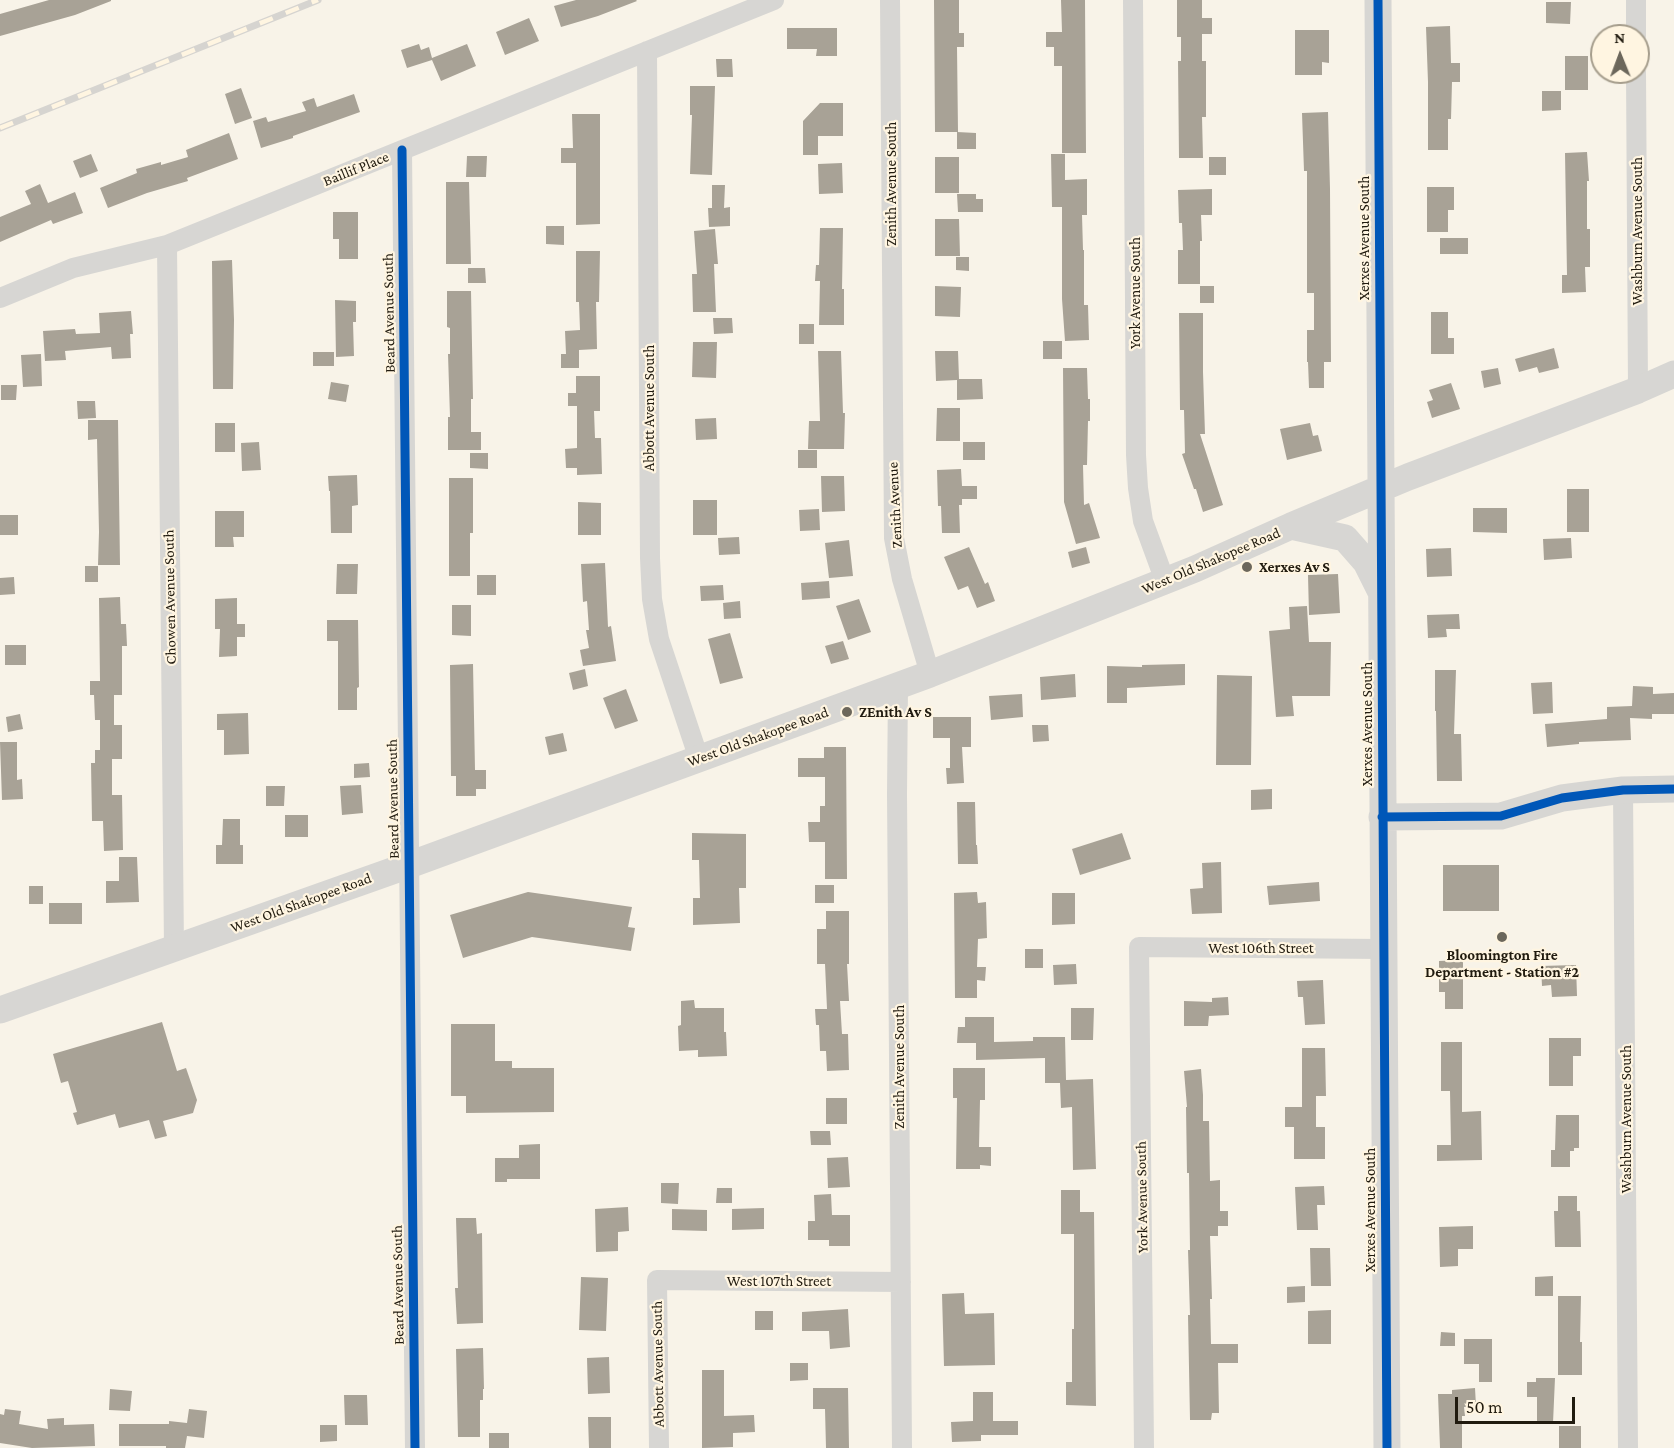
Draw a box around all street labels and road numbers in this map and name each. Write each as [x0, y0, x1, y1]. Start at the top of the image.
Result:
street label: Zenith Avenue South [882, 122, 900, 246]
street label: Baillif Place [321, 148, 391, 190]
street label: Washburn Avenue South [1628, 157, 1646, 305]
street label: Xerxes Avenue South [1355, 176, 1373, 300]
street label: York Avenue South [1126, 237, 1144, 349]
street label: Beard Avenue South [379, 253, 399, 373]
street label: Abbott Avenue South [640, 345, 658, 471]
street label: Zenith Avenue [884, 461, 906, 549]
street label: West Old Shakopee Road [1139, 524, 1283, 598]
street label: Chowen Avenue South [160, 529, 180, 665]
street label: Xerxes Avenue South [1358, 662, 1376, 786]
street label: West Old Shakopee Road [685, 703, 831, 771]
street label: Beard Avenue South [383, 739, 403, 859]
street label: West Old Shakopee Road [228, 869, 374, 937]
street label: West 106th Street [1208, 939, 1314, 957]
street label: Zenith Avenue South [890, 1005, 908, 1129]
street label: Washburn Avenue South [1617, 1045, 1635, 1193]
street label: York Avenue South [1132, 1141, 1152, 1253]
street label: Xerxes Avenue South [1361, 1148, 1379, 1272]
street label: Beard Avenue South [388, 1225, 408, 1345]
street label: West 107th Street [727, 1272, 831, 1290]
street label: Abbott Avenue South [648, 1301, 668, 1427]

